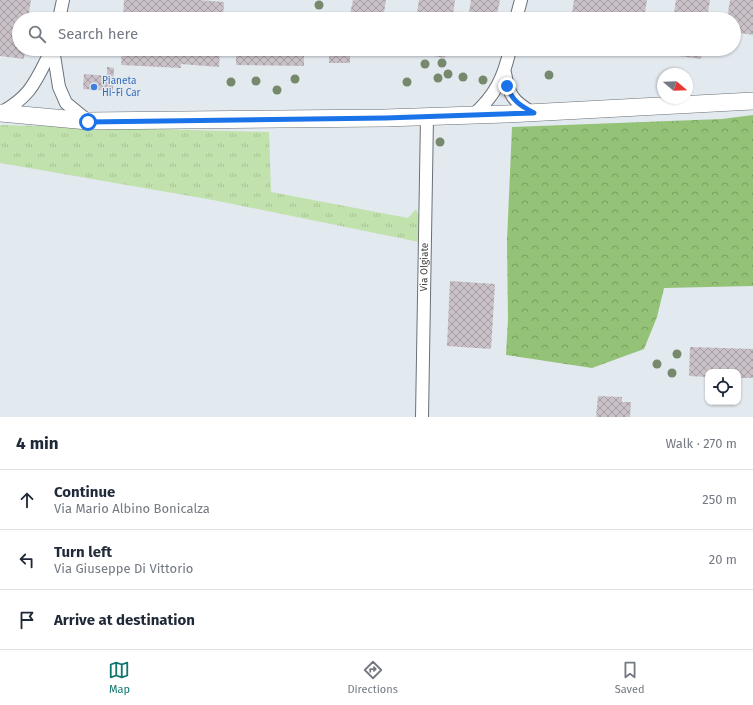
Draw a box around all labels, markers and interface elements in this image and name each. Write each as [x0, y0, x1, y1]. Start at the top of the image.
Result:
search box [12, 12, 741, 56]
icon: search [26, 23, 48, 45]
text: Search here [58, 25, 138, 43]
north arrow [657, 68, 693, 104]
place label: Pianeta Hi-Fi Car [102, 75, 141, 99]
route end [498, 77, 516, 95]
marker: Pianeta Hi-Fi Car [89, 82, 99, 92]
route start [79, 113, 97, 131]
street label: Via Olgiate [418, 243, 431, 292]
map controls [705, 369, 741, 405]
button: locate [705, 369, 741, 405]
text: 4 min [16, 433, 59, 454]
text: Walk · 270 m [665, 436, 737, 451]
text: Continue [54, 483, 115, 501]
icon: ahead [16, 489, 38, 511]
text: 250 m [702, 492, 737, 507]
text: Via Mario Albino Bonicalza [54, 501, 210, 516]
text: Turn left [54, 543, 112, 561]
icon: left [16, 549, 38, 571]
text: 20 m [709, 552, 737, 567]
text: Via Giuseppe Di Vittorio [54, 561, 193, 576]
icon: arrive [16, 609, 38, 631]
text: Arrive at destination [54, 611, 195, 629]
tab: Map [108, 659, 130, 696]
tab: Directions [347, 659, 398, 696]
tab: Saved [615, 659, 645, 696]

